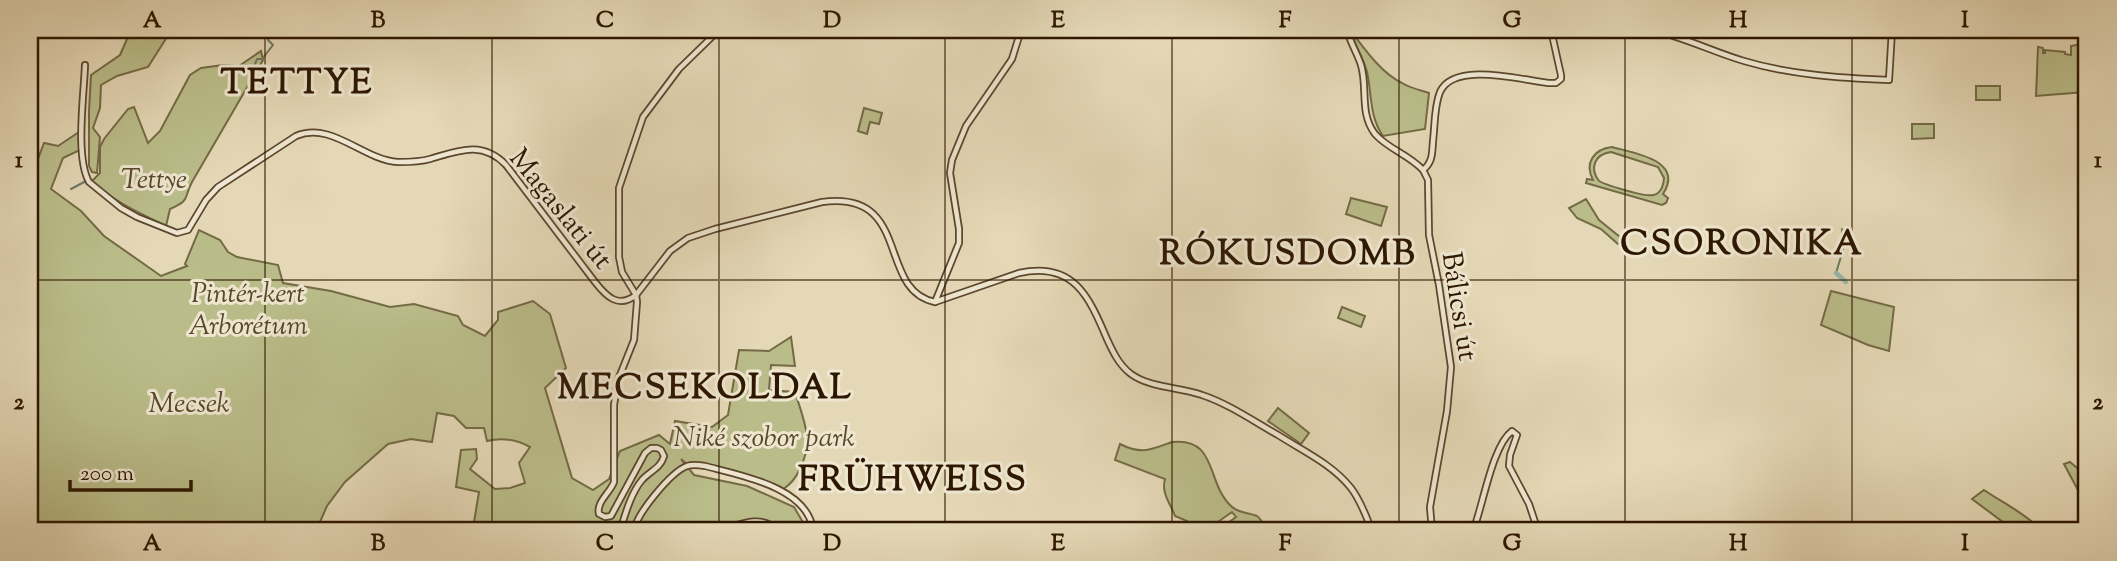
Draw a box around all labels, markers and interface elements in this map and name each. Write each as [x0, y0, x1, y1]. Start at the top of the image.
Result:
text: A [143, 5, 162, 38]
text: B [371, 5, 386, 38]
text: C [596, 5, 614, 38]
text: D [823, 5, 841, 38]
text: E [1051, 5, 1065, 38]
text: F [1279, 5, 1292, 38]
text: G [1503, 5, 1522, 38]
text: H [1729, 5, 1748, 38]
text: I [1961, 5, 1969, 38]
district label: TETTYE [220, 59, 374, 110]
street label: Magaslati út [498, 141, 621, 279]
text: 1 [15, 145, 23, 178]
text: 1 [2094, 145, 2102, 178]
park label: Tettye [121, 161, 187, 201]
district label: CSORONIKA [1620, 220, 1864, 271]
district label: RÓKUSDOMB [1159, 230, 1417, 281]
street label: Bálicsi út [1430, 249, 1486, 364]
park label: Pintér-kert Arborétum [188, 275, 308, 347]
district label: MECSEKOLDAL [557, 364, 853, 415]
park label: Mecsek [149, 385, 230, 425]
text: 2 [14, 387, 25, 420]
text: 2 [2093, 387, 2104, 420]
park label: Niké szobor park [673, 419, 855, 459]
scale bar [70, 449, 191, 493]
district label: FRÜHWEISS [798, 456, 1028, 507]
text: 200 m [80, 460, 134, 490]
text: A [143, 528, 162, 561]
text: B [371, 528, 386, 561]
text: C [596, 528, 614, 561]
text: D [823, 528, 841, 561]
text: E [1051, 528, 1065, 561]
text: F [1279, 528, 1292, 561]
text: G [1503, 528, 1522, 561]
text: H [1729, 528, 1748, 561]
text: I [1961, 528, 1969, 561]

